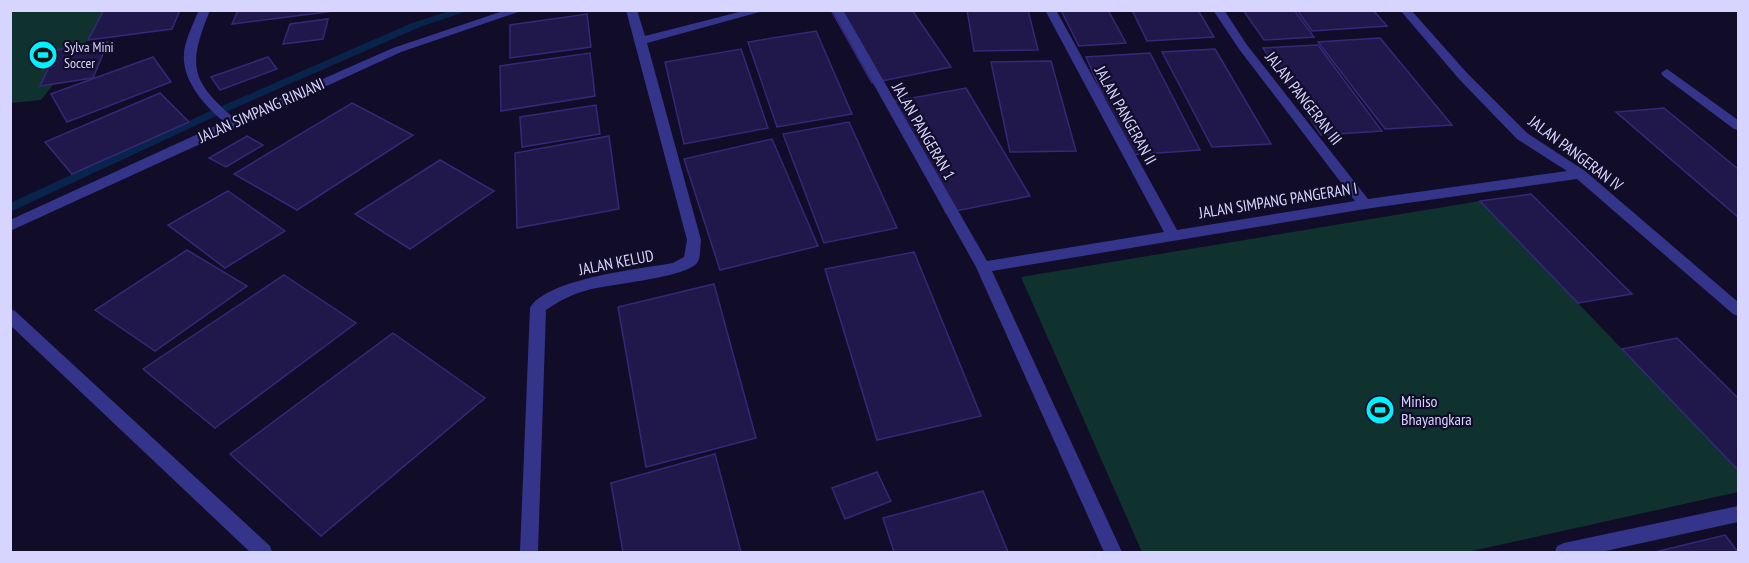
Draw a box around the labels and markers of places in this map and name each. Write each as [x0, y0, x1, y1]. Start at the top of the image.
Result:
place label: Sylva Mini Soccer [64, 38, 114, 72]
sports icon: Sylva Mini Soccer [27, 39, 59, 71]
place label: Miniso Bhayangkara [1401, 391, 1472, 429]
sports icon: Miniso Bhayangkara [1364, 394, 1396, 426]

